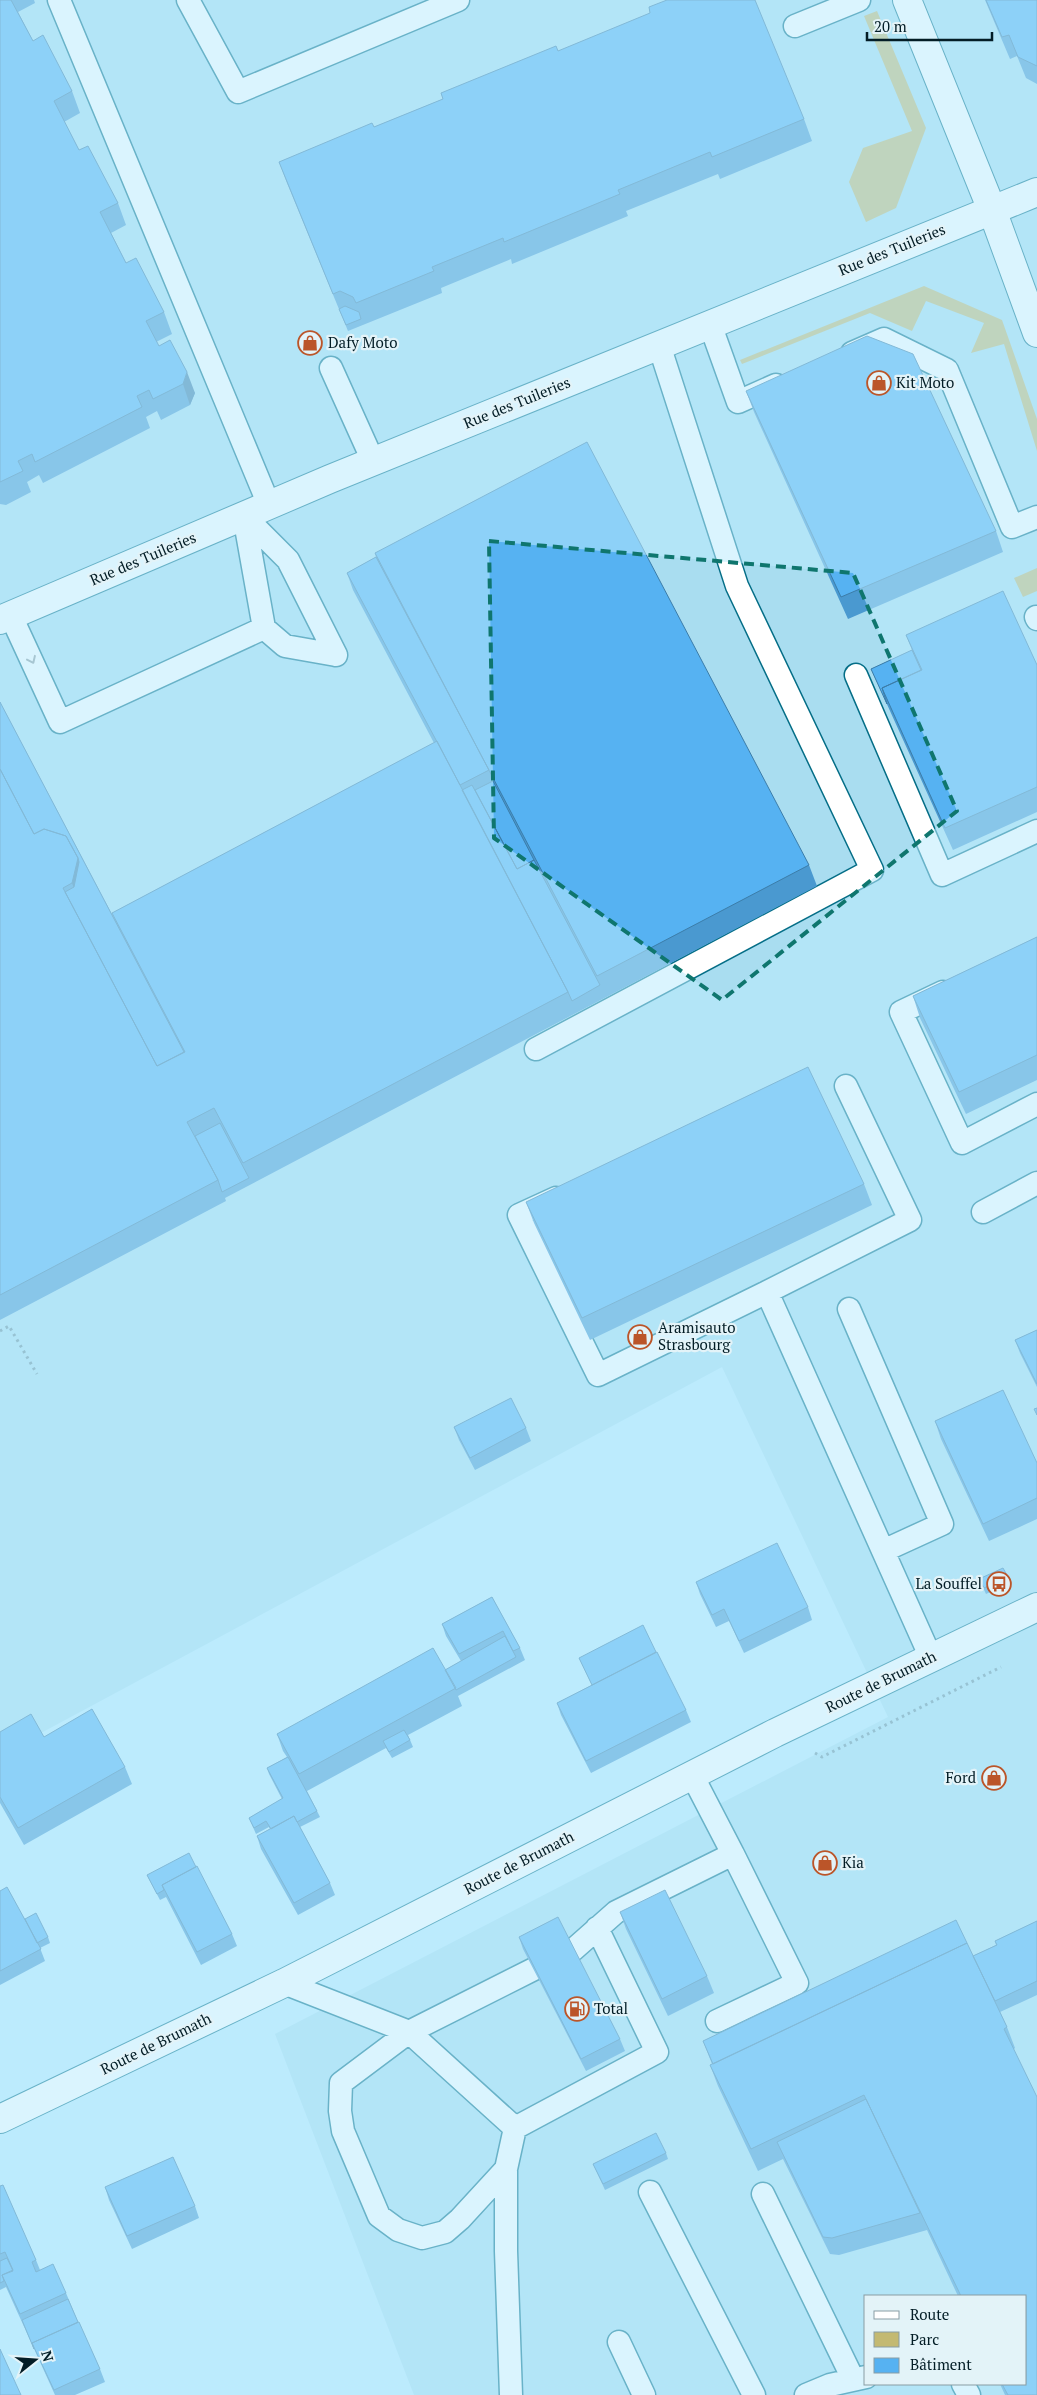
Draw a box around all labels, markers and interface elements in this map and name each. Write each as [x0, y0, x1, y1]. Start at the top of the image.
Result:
scale bar [867, 10, 992, 42]
text: 20 m [874, 16, 907, 36]
street label: Rue des Tuileries [835, 219, 948, 280]
shop icon: Dafy Moto [297, 330, 323, 356]
place label: Dafy Moto [328, 332, 398, 352]
shop icon: Kit Moto [866, 370, 892, 396]
street label: Rue des Tuileries [460, 372, 573, 433]
place label: Kit Moto [896, 372, 954, 392]
street label: Rue des Tuileries [86, 527, 199, 589]
one-way arrow [25, 655, 36, 664]
place label: Aramisauto Strasbourg [658, 1317, 736, 1354]
shop icon: Aramisauto Strasbourg [627, 1324, 653, 1350]
bus stop icon: La Souffel [986, 1571, 1012, 1597]
place label: La Souffel [916, 1573, 982, 1593]
street label: Route de Brumath [822, 1646, 939, 1717]
shop icon: Ford [981, 1765, 1007, 1791]
place label: Ford [945, 1767, 976, 1787]
street label: Route de Brumath [460, 1826, 577, 1898]
shop icon: Kia [812, 1850, 838, 1876]
place label: Kia [842, 1852, 864, 1872]
fuel station icon: Total [564, 1996, 590, 2022]
place label: Total [594, 1998, 628, 2018]
street label: Route de Brumath [97, 2008, 214, 2079]
legend [864, 2295, 1027, 2385]
text: Route [910, 2304, 949, 2324]
text: Parc [910, 2329, 939, 2349]
north arrow [10, 2335, 60, 2385]
text: N [37, 2348, 59, 2364]
text: Bâtiment [910, 2354, 972, 2374]

